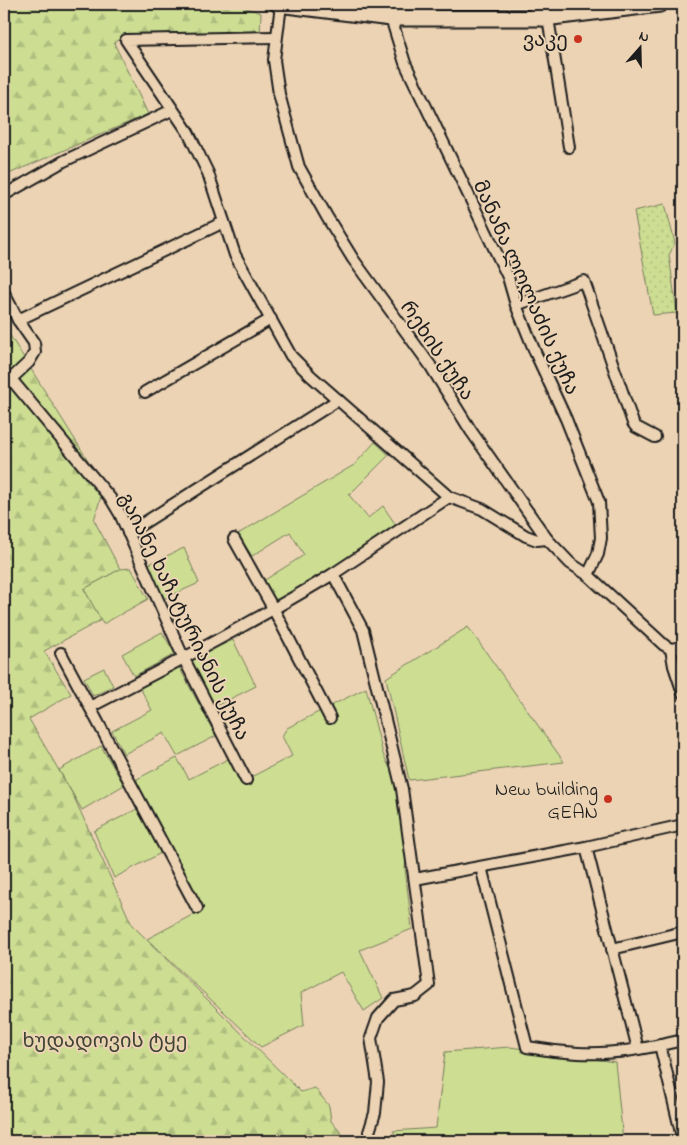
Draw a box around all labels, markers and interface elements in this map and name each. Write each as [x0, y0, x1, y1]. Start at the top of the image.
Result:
north arrow [614, 22, 664, 72]
text: N [636, 26, 652, 49]
place label: ვაკე [523, 27, 568, 56]
marker: ვაკე [572, 33, 584, 45]
street label: მანანა ლოლაძის ქუჩა [464, 176, 585, 400]
street label: რეხის ქუჩა [392, 296, 480, 407]
street label: გაიანე ხაჩატურიანის ქუჩა [110, 488, 256, 746]
place label: New building GEAN [495, 776, 598, 828]
marker: New building GEAN [602, 793, 614, 805]
park label: ხუდადოვის ტყე [22, 1028, 188, 1057]

